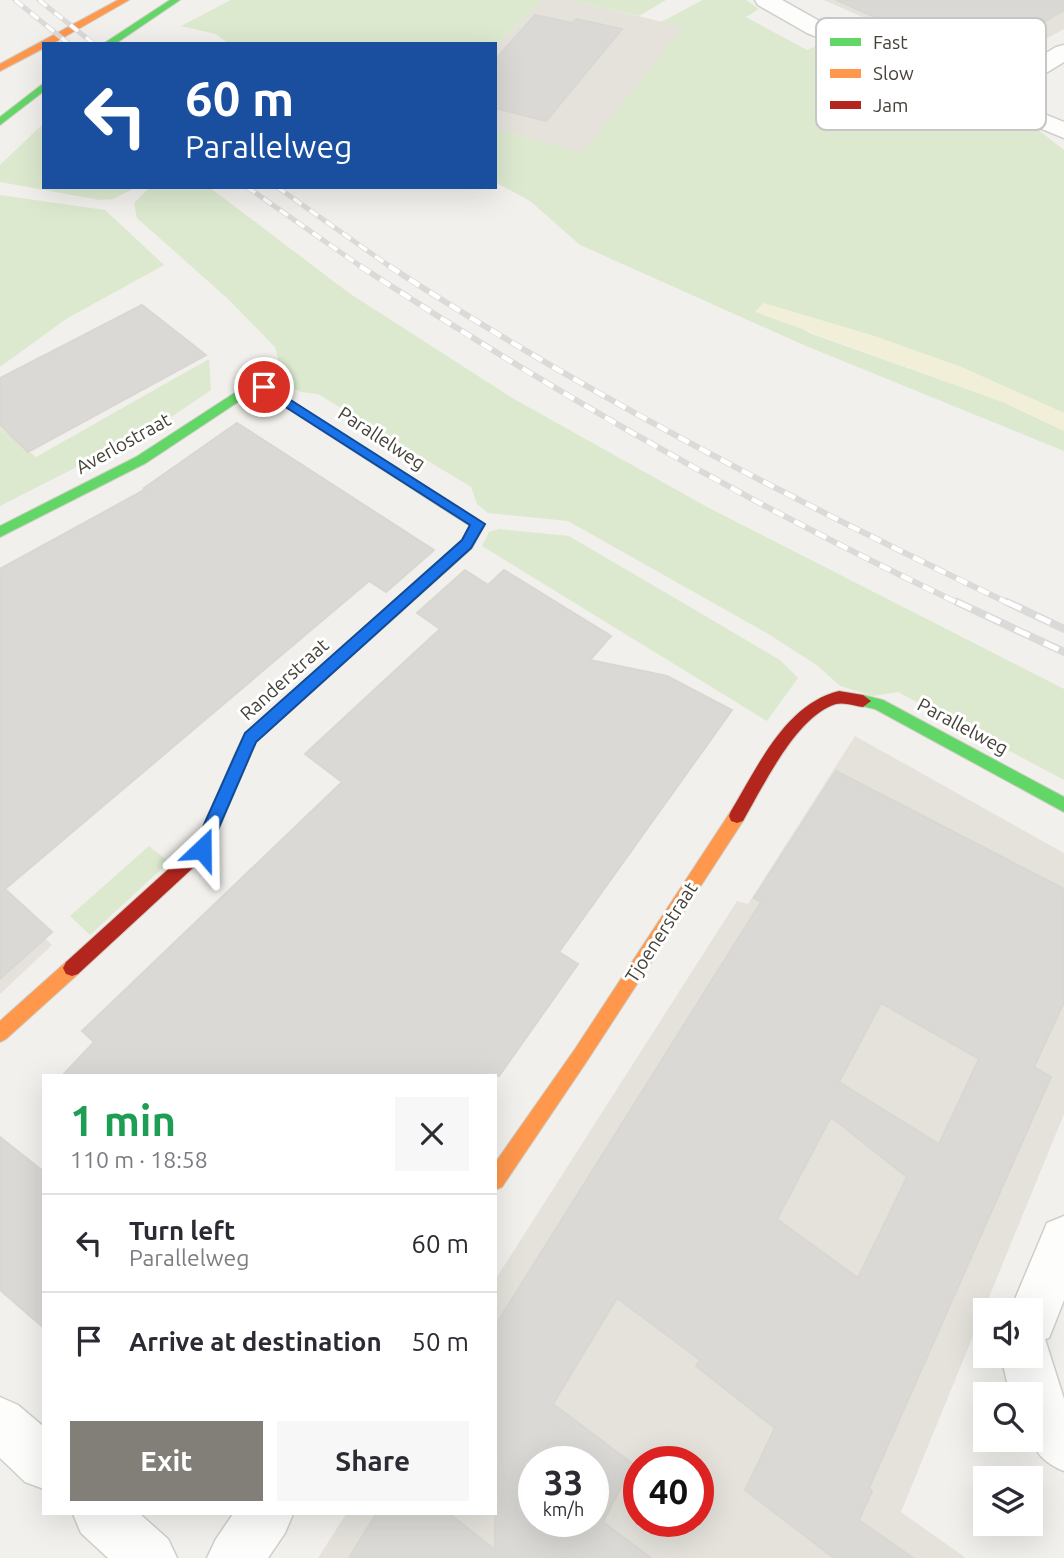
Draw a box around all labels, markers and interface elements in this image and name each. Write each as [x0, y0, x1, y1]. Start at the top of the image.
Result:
legend [816, 18, 1046, 130]
text: Fast [873, 31, 908, 53]
text: Slow [873, 62, 914, 84]
icon: left [70, 70, 161, 161]
text: 60 m [185, 70, 294, 125]
text: Jam [873, 94, 909, 116]
text: Parallelweg [185, 128, 353, 164]
pin [234, 357, 294, 417]
icon: arrive [245, 368, 283, 406]
street label: Parallelweg [334, 402, 430, 474]
street label: Averlostraat [72, 408, 175, 478]
street label: Randerstraat [235, 633, 333, 724]
street label: Parallelweg [914, 693, 1012, 759]
position arrow [165, 812, 239, 886]
street label: Tjoenerstraat [620, 877, 702, 986]
text: 1 min [70, 1097, 176, 1144]
button: close [395, 1097, 469, 1171]
text: 110 m · 18:58 [70, 1147, 208, 1172]
text: Turn left [129, 1216, 235, 1245]
icon: left [70, 1224, 108, 1262]
text: 60 m [411, 1229, 469, 1258]
text: Parallelweg [129, 1245, 249, 1270]
map controls [973, 1298, 1043, 1536]
button: sound [973, 1298, 1043, 1368]
icon: arrive [70, 1322, 108, 1360]
text: Arrive at destination [129, 1327, 382, 1356]
text: 50 m [411, 1327, 469, 1356]
button: search [973, 1382, 1043, 1452]
button: Exit [70, 1421, 263, 1501]
button: Share [277, 1421, 469, 1501]
speed limit sign: 40 [623, 1446, 714, 1537]
text: 33 [544, 1462, 583, 1502]
button: layers [973, 1466, 1043, 1536]
text: km/h [543, 1499, 584, 1519]

